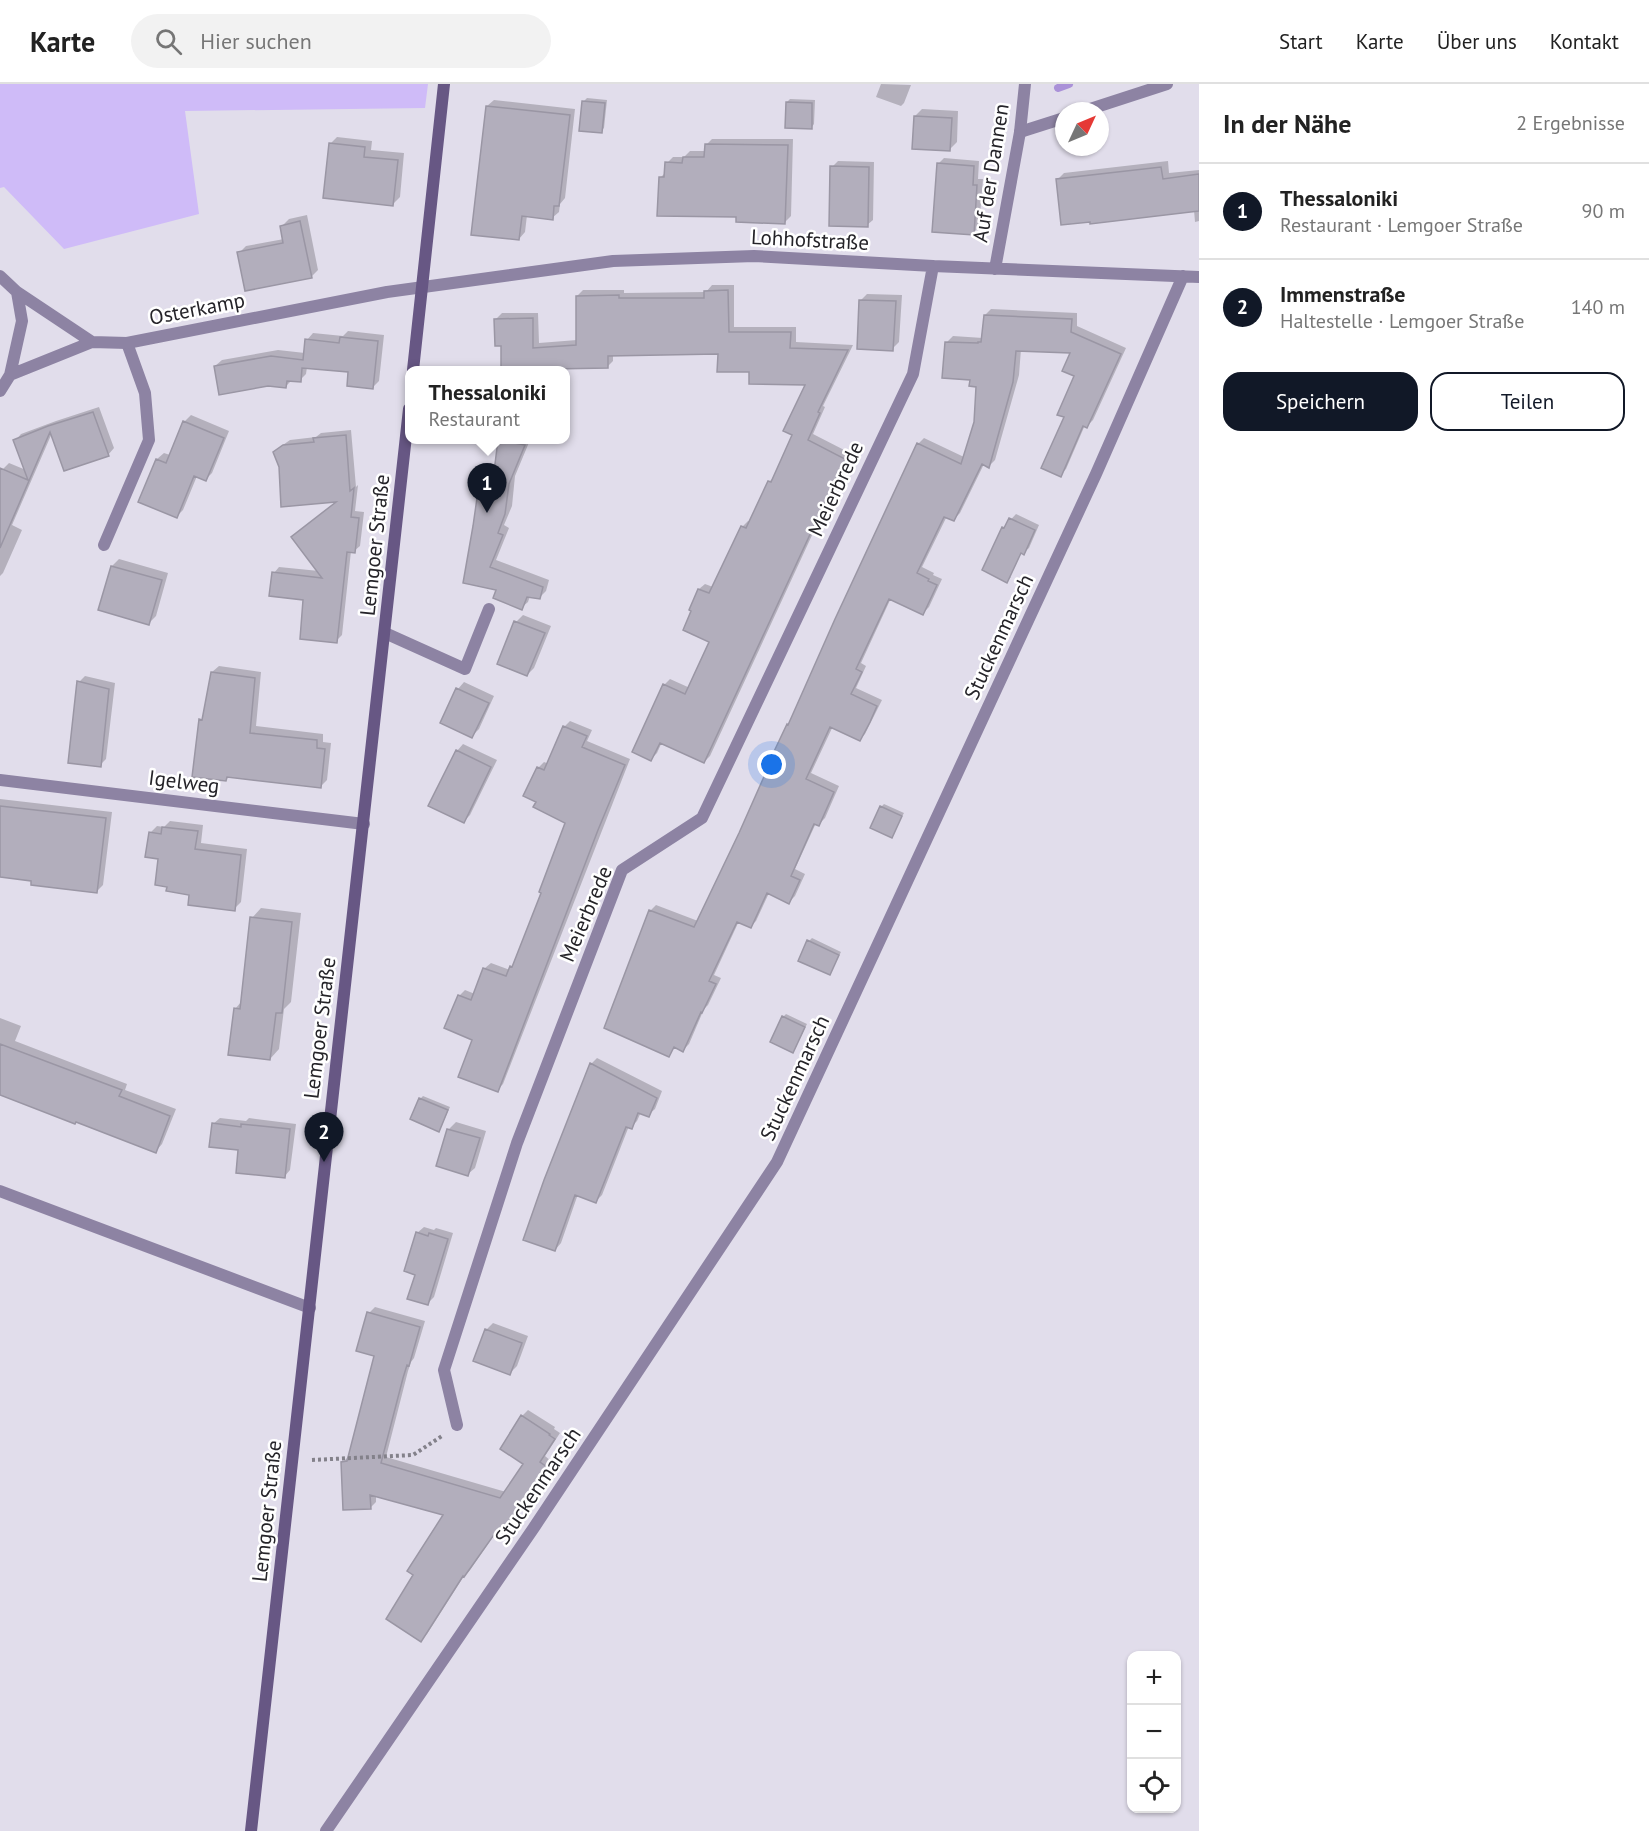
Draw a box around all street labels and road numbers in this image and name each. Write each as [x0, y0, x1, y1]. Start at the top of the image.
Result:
street label: Auf der Dannen [966, 102, 1015, 244]
street label: Lohhofstraße [750, 223, 870, 256]
street label: Osterkamp [147, 286, 247, 331]
street label: Meierbrede [802, 437, 869, 541]
street label: Lemgoer Straße [354, 473, 395, 617]
street label: Stuckenmarsch [958, 570, 1039, 704]
street label: Igelweg [147, 764, 221, 799]
street label: Meierbrede [553, 862, 618, 966]
street label: Lemgoer Straße [297, 956, 342, 1100]
street label: Stuckenmarsch [754, 1011, 835, 1145]
street label: Stuckenmarsch [489, 1422, 587, 1549]
street label: Lemgoer Straße [246, 1439, 287, 1583]

